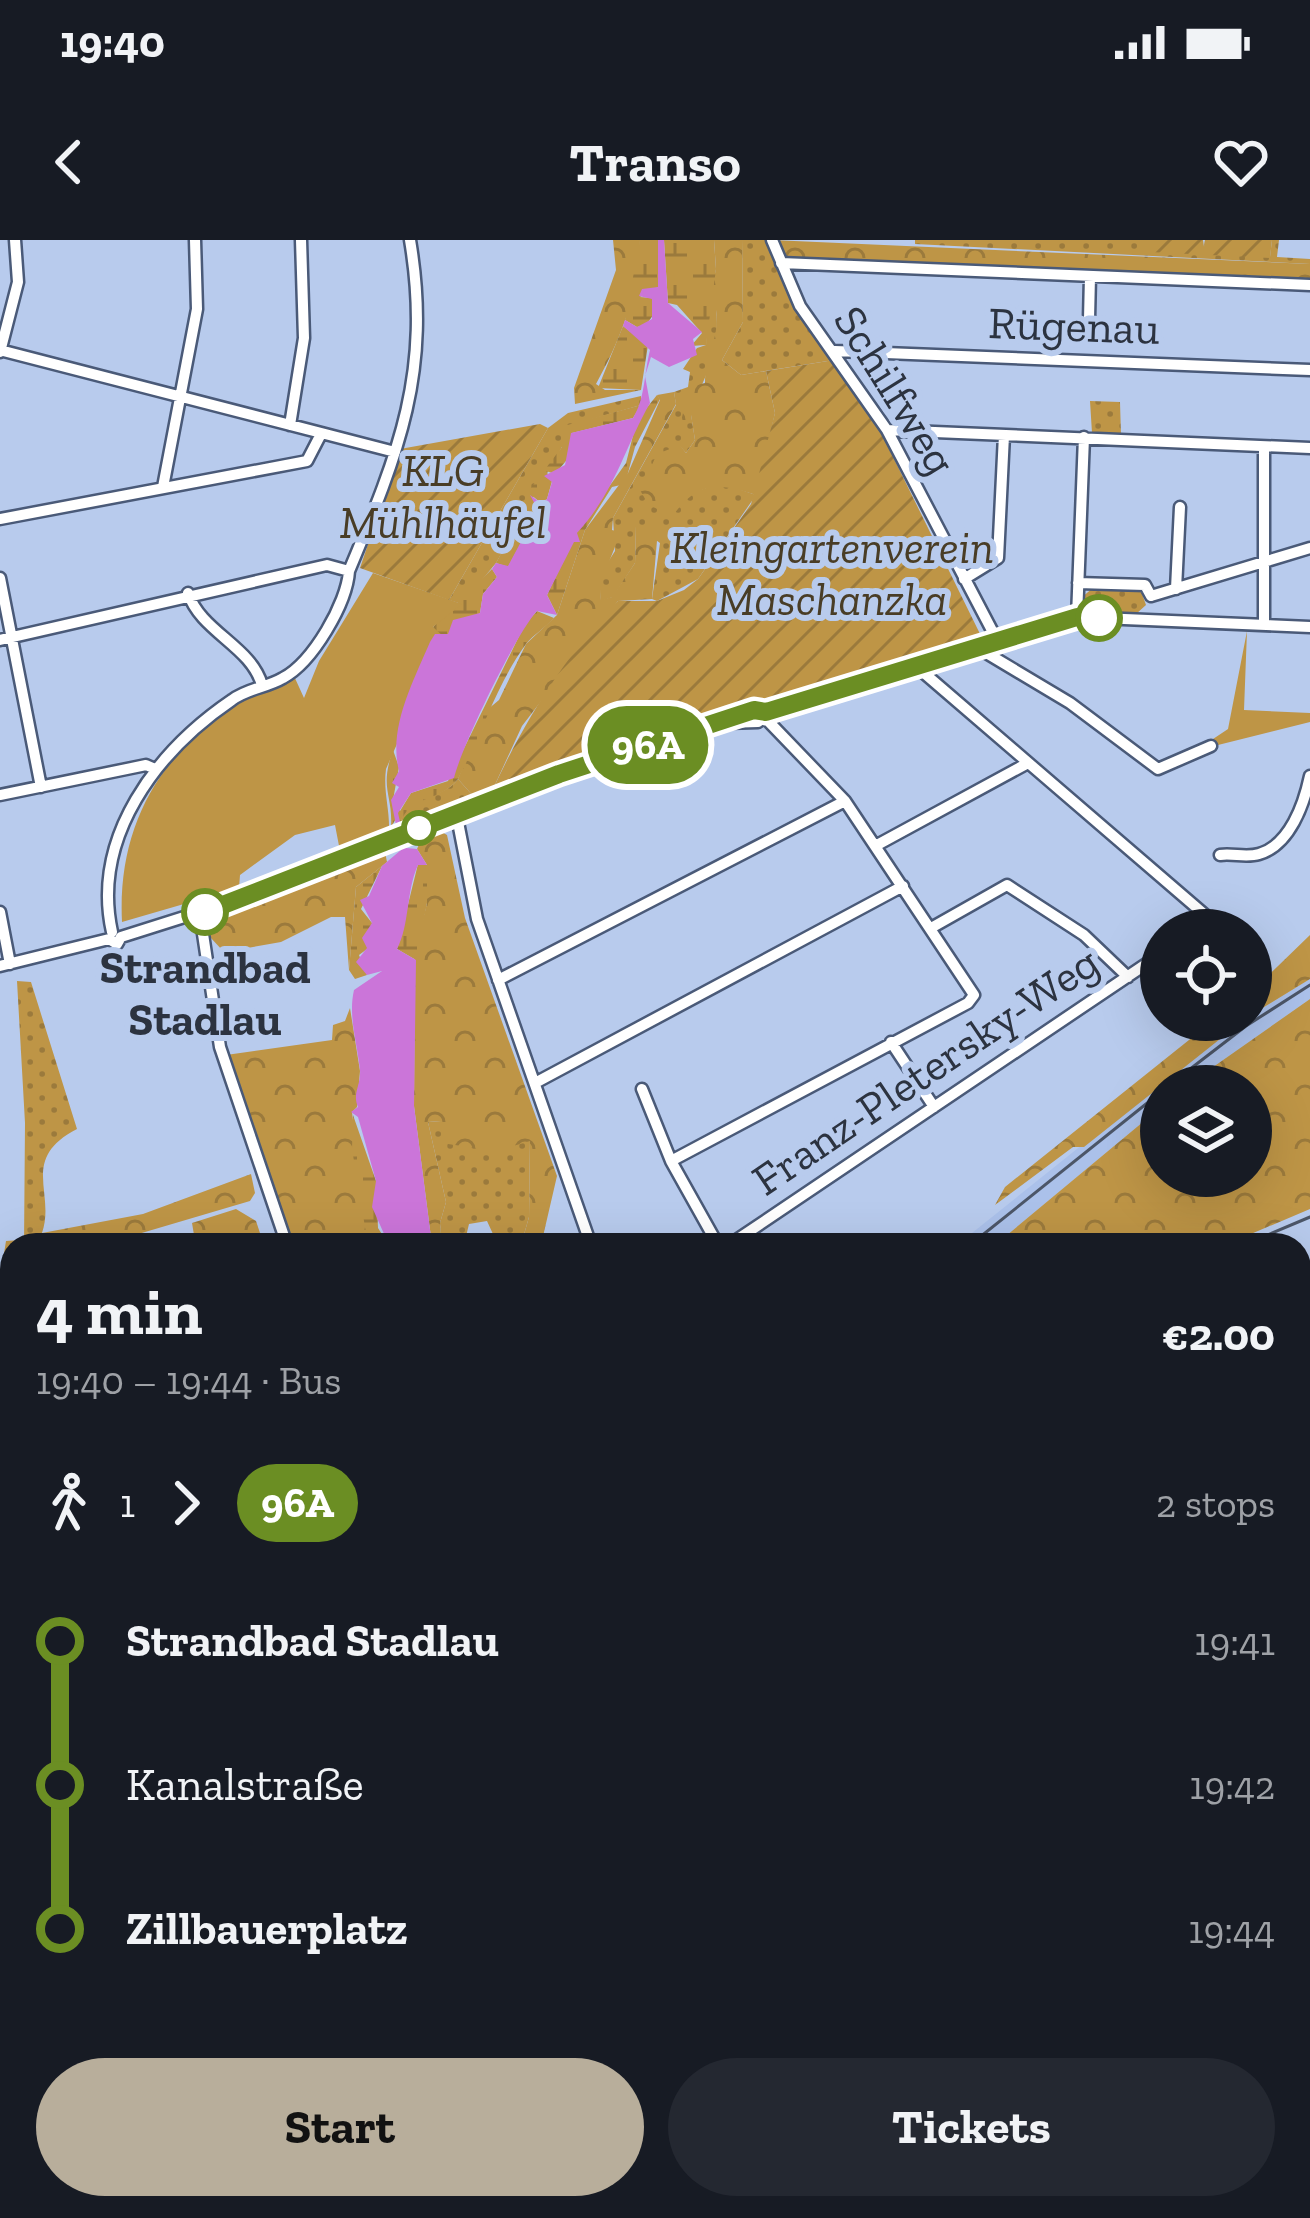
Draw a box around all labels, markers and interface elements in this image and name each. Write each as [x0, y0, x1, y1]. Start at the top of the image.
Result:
text: 19:40 [60, 15, 165, 69]
icon: back [36, 129, 102, 195]
icon: heart [1208, 129, 1274, 195]
text: Transo [569, 130, 741, 195]
street label: Schilfweg [822, 296, 968, 485]
street label: Rügenau [987, 296, 1161, 356]
park label: KLG Mühlhäufel [339, 444, 547, 550]
park label: Kleingartenverein Maschanzka [670, 521, 994, 627]
unlabelled marker [1077, 596, 1121, 640]
line badge: 96A [579, 706, 717, 784]
text: 96A [611, 719, 685, 770]
unlabelled marker [403, 812, 435, 844]
marker: Strandbad Stadlau [183, 890, 227, 934]
map controls [1140, 909, 1272, 1197]
button: locate [1140, 909, 1272, 1041]
street label: Franz-Pletersky-Weg [742, 935, 1109, 1207]
place label: Strandbad Stadlau [99, 941, 311, 1047]
button: layers [1140, 1065, 1272, 1197]
text: 4 min [36, 1272, 203, 1351]
text: €2.00 [1162, 1308, 1275, 1362]
text: 19:40 – 19:44 · Bus [36, 1357, 341, 1404]
icon: walk [36, 1470, 102, 1536]
icon: forward [153, 1470, 219, 1536]
text: 96A [261, 1477, 334, 1528]
text: 1 [120, 1480, 135, 1527]
text: 2 stops [1156, 1480, 1275, 1527]
text: Strandbad Stadlau [126, 1614, 499, 1668]
text: 19:41 [1195, 1618, 1275, 1665]
text: Kanalstraße [126, 1758, 364, 1812]
text: 19:42 [1189, 1762, 1275, 1809]
text: Zillbauerplatz [126, 1902, 408, 1956]
text: 19:44 [1188, 1906, 1275, 1953]
button: Start [36, 2058, 644, 2196]
button: Tickets [668, 2058, 1275, 2196]

